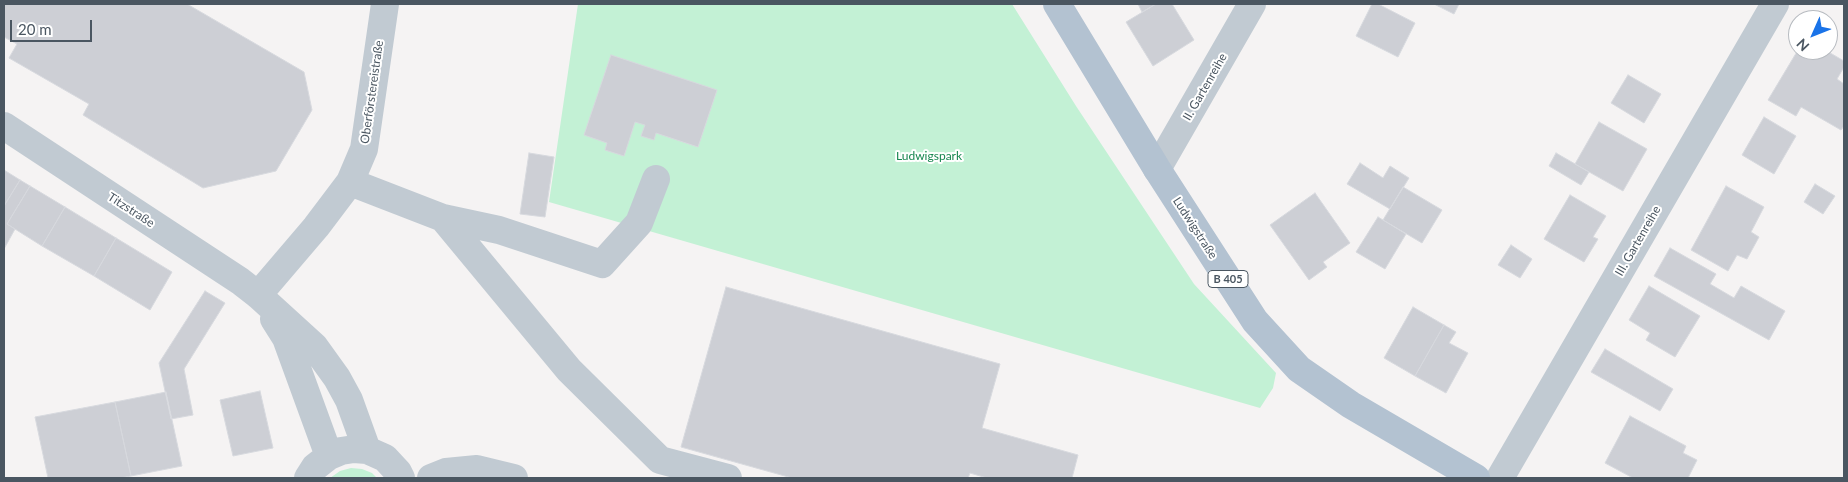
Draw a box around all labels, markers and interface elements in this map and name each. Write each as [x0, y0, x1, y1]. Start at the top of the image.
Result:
scale bar [12, 10, 95, 42]
north arrow [1788, 10, 1838, 60]
text: 20 m [18, 20, 52, 38]
text: N [1793, 35, 1812, 55]
street label: Oberförstereistraße [358, 39, 386, 145]
street label: II. Gartenreihe [1180, 51, 1230, 123]
park label: Ludwigspark [896, 149, 962, 163]
street label: Titzstraße [105, 190, 157, 230]
street label: Ludwigstraße [1170, 194, 1220, 262]
street label: III. Gartenreihe [1612, 203, 1664, 279]
road number: B 405 [1208, 270, 1248, 288]

